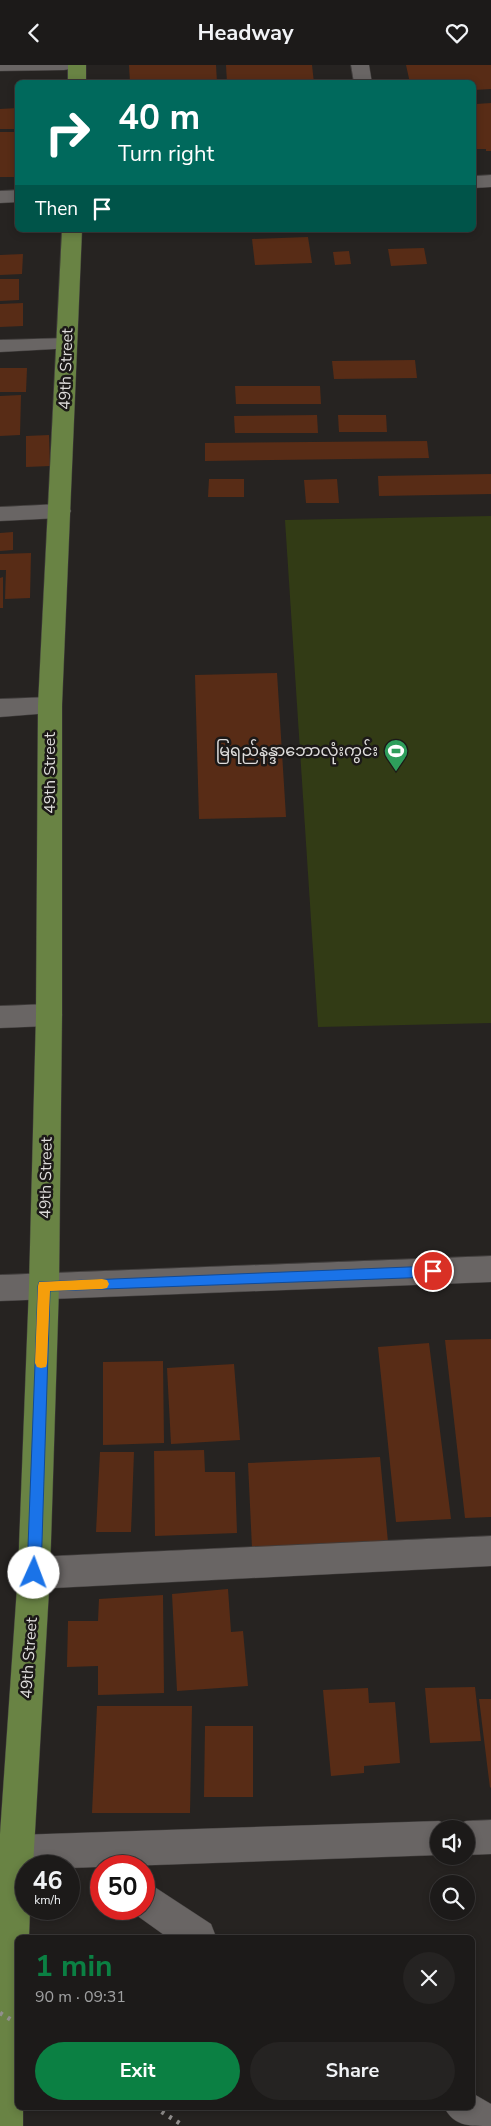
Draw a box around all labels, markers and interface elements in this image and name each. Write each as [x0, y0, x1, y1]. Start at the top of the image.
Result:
text: Headway [197, 18, 294, 48]
icon: back [20, 19, 48, 47]
icon: heart [443, 19, 471, 47]
text: 40 m [118, 94, 200, 141]
icon: right [35, 100, 100, 165]
text: Turn right [118, 139, 214, 169]
icon: arrive [88, 195, 116, 223]
text: Then [35, 196, 78, 222]
street label: 49th Street [54, 327, 78, 410]
street label: 49th Street [39, 732, 61, 814]
sports icon: မြရည်နန္ဒာဘောလုံးကွင်း [383, 738, 409, 772]
place label: မြရည်နန္ဒာဘောလုံးကွင်း [216, 739, 378, 765]
street label: 49th Street [34, 1137, 58, 1219]
pin [412, 1250, 454, 1292]
icon: arrive [419, 1257, 447, 1285]
position arrow [7, 1546, 59, 1598]
street label: 49th Street [15, 1616, 43, 1699]
map controls [430, 1820, 475, 1920]
button: sound [430, 1820, 475, 1865]
speed limit sign: 50 [90, 1855, 155, 1920]
text: 46 [32, 1864, 63, 1898]
button: search [430, 1875, 475, 1920]
text: km/h [34, 1892, 61, 1908]
text: 1 min [35, 1946, 113, 1987]
button: close [403, 1952, 455, 2004]
text: 90 m · 09:31 [35, 1986, 126, 2008]
button: Exit [35, 2042, 240, 2100]
button: Share [250, 2042, 455, 2100]

